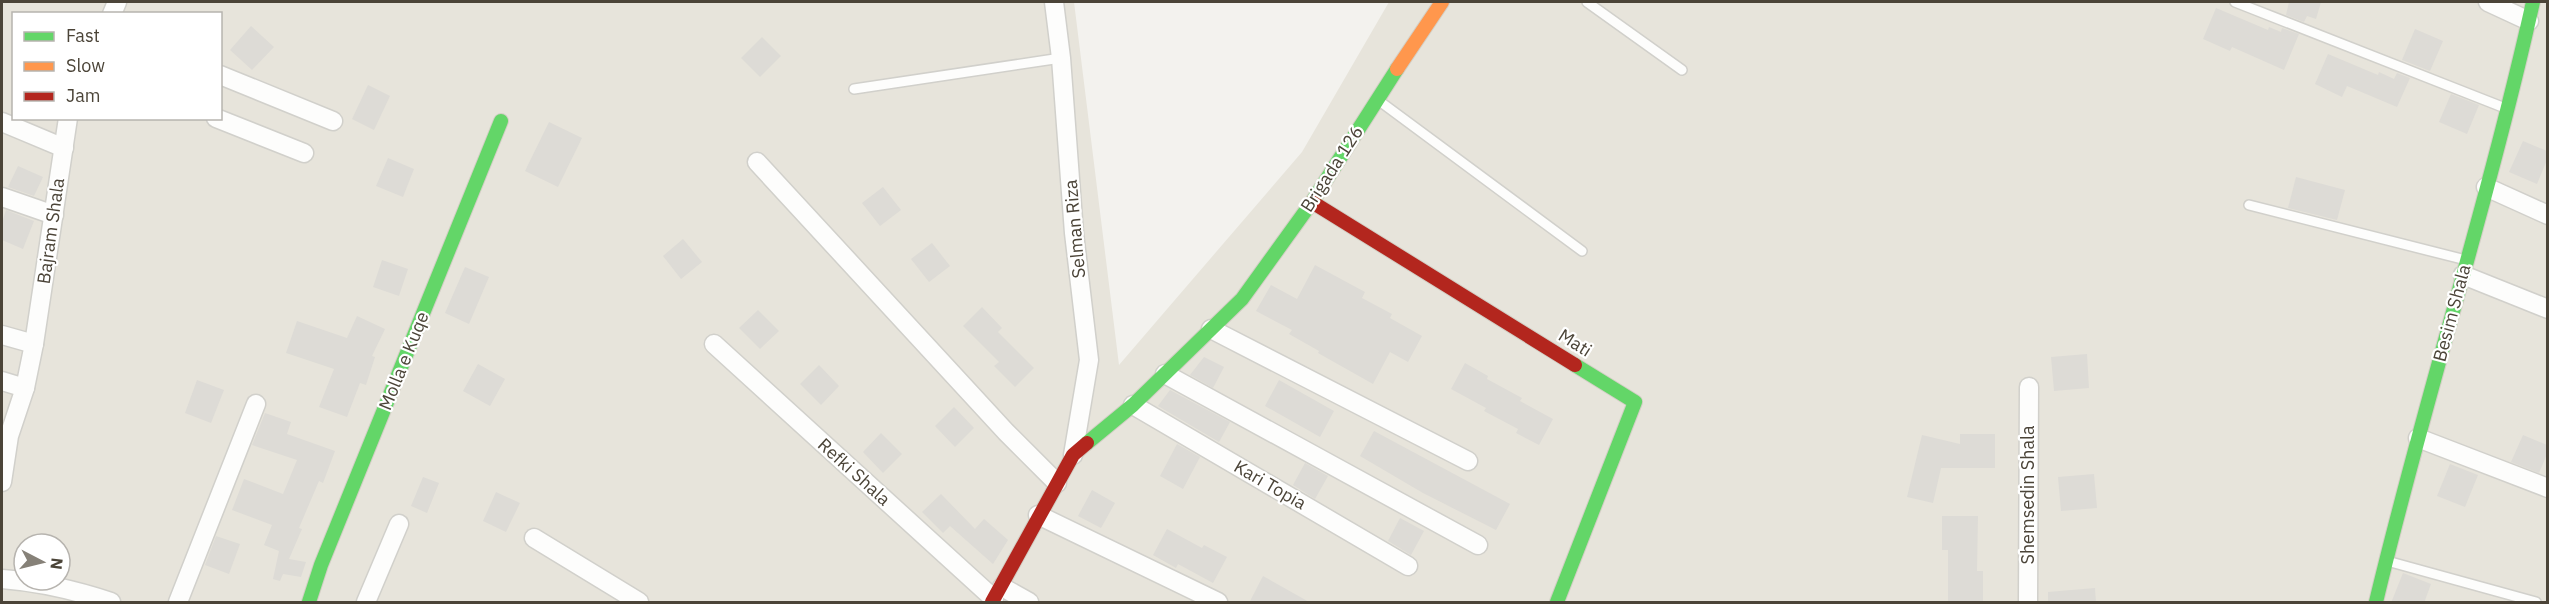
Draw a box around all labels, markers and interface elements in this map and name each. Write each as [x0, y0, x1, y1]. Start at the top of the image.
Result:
legend [12, 12, 222, 120]
text: Fast [66, 24, 100, 47]
text: Slow [66, 54, 105, 77]
text: Jam [66, 84, 101, 107]
street label: Brigada 126 [1295, 121, 1368, 216]
street label: Bajram Shala [32, 176, 69, 285]
street label: Selman Riza [1059, 178, 1090, 279]
street label: Besim Shala [2428, 261, 2476, 364]
street label: Molla e Kuqe [373, 308, 434, 413]
street label: Mati [1554, 324, 1596, 362]
street label: Shemsedin Shala [2016, 425, 2039, 565]
street label: Refki Shala [813, 433, 896, 511]
street label: Kari Topia [1230, 455, 1311, 515]
north arrow [12, 532, 72, 592]
text: N [46, 557, 68, 571]

